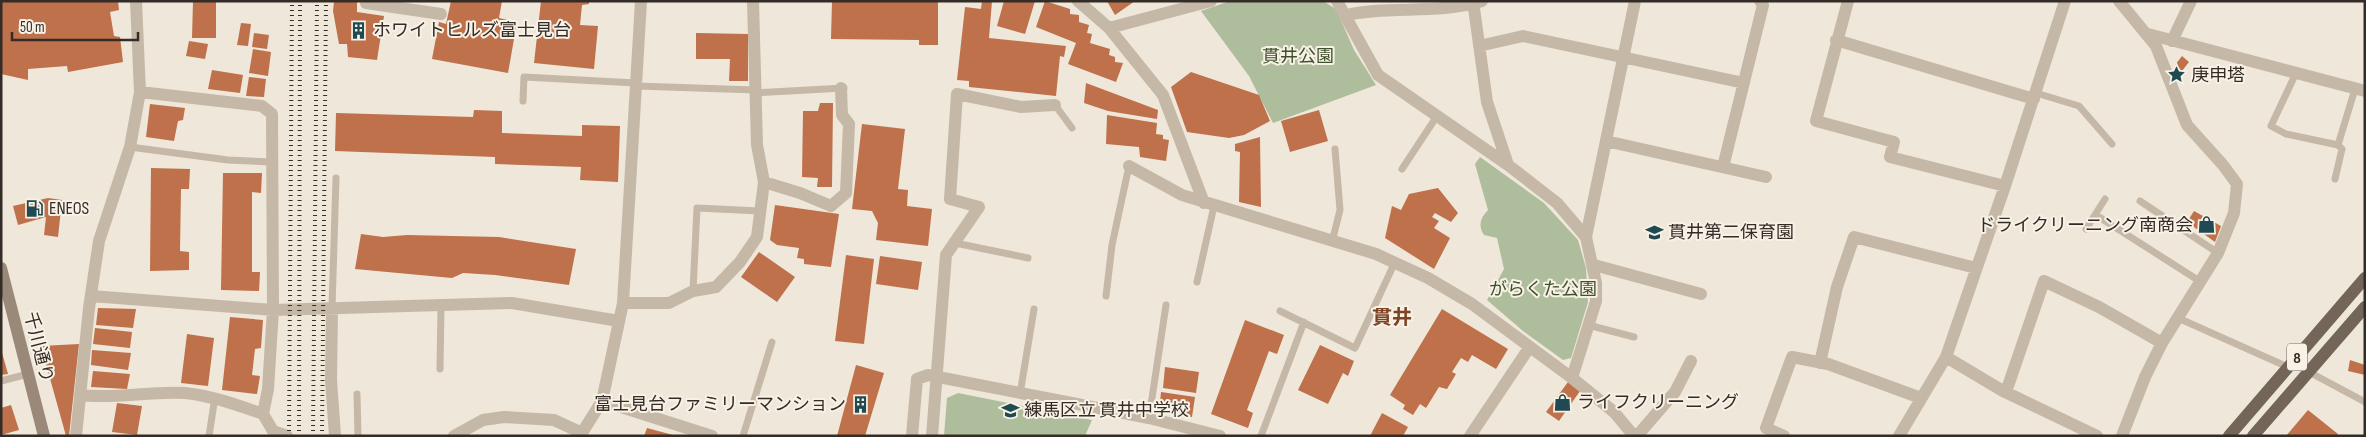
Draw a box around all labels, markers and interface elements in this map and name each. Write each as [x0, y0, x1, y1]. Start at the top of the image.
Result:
scale bar [12, 10, 139, 42]
text: 50 m [20, 18, 45, 37]
building icon: ホワイトヒルズ富士見台 [349, 20, 369, 40]
place label: ホワイトヒルズ富士見台 [373, 20, 571, 41]
park label: 貫井公園 [1262, 46, 1334, 67]
place icon: 庚申塔 [2167, 65, 2187, 85]
place label: 庚申塔 [2191, 65, 2245, 86]
fuel station icon: ENEOS [25, 198, 45, 218]
place label: ENEOS [49, 198, 90, 219]
place label: ドライクリーニング南商会 [1977, 215, 2193, 236]
shop icon: ドライクリーニング南商会 [2197, 215, 2217, 235]
school or university icon: 貫井第二保育園 [1644, 222, 1664, 242]
place label: 貫井第二保育園 [1668, 222, 1794, 243]
park label: がらくた公園 [1489, 279, 1597, 300]
district label: 貫井 [1372, 306, 1412, 330]
street label: 千川通り [20, 310, 57, 385]
road number: 8 [2287, 344, 2307, 371]
shop icon: ライフクリーニング [1553, 392, 1573, 412]
place label: ライフクリーニング [1577, 392, 1739, 413]
place label: 富士見台ファミリーマンション [594, 394, 846, 415]
building icon: 富士見台ファミリーマンション [850, 394, 870, 414]
school or university icon: 練馬区立 貫井中学校 [1000, 400, 1020, 420]
place label: 練馬区立 貫井中学校 [1024, 400, 1189, 421]

